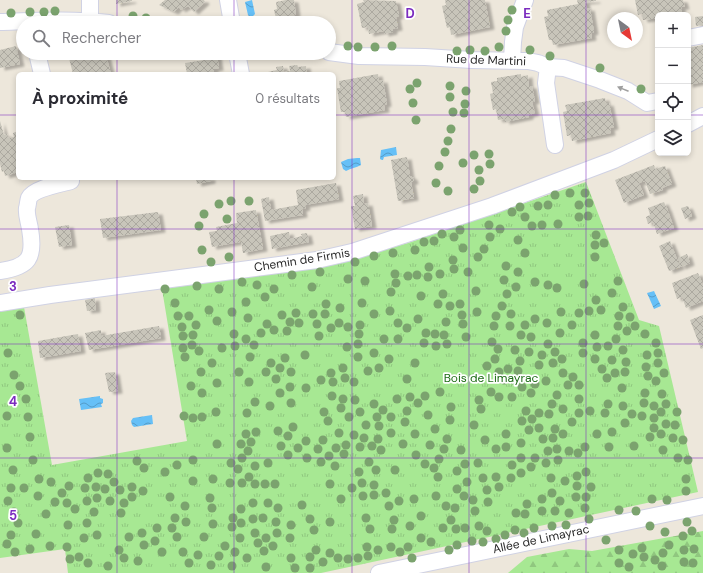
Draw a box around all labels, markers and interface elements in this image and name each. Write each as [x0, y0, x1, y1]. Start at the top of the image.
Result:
text: D [405, 5, 415, 22]
text: E [523, 5, 531, 22]
north arrow [607, 12, 643, 48]
map controls [655, 12, 691, 156]
button: + [655, 12, 691, 48]
search box [16, 16, 336, 60]
icon: search [30, 27, 52, 49]
text: Rechercher [62, 28, 141, 48]
button: − [655, 48, 691, 84]
street label: Rue de Martini [446, 51, 526, 69]
button: locate [655, 84, 691, 120]
one-way arrow [617, 86, 628, 92]
text: À proximité [32, 87, 128, 109]
text: 0 résultats [255, 90, 320, 107]
button: layers [655, 120, 691, 156]
street label: Chemin de Firmis [253, 245, 351, 275]
text: 3 [9, 278, 17, 295]
park label: Bois de Limayrac [444, 370, 538, 386]
text: 4 [9, 393, 17, 410]
text: 5 [9, 507, 17, 524]
street label: Allée de Limayrac [491, 521, 591, 557]

